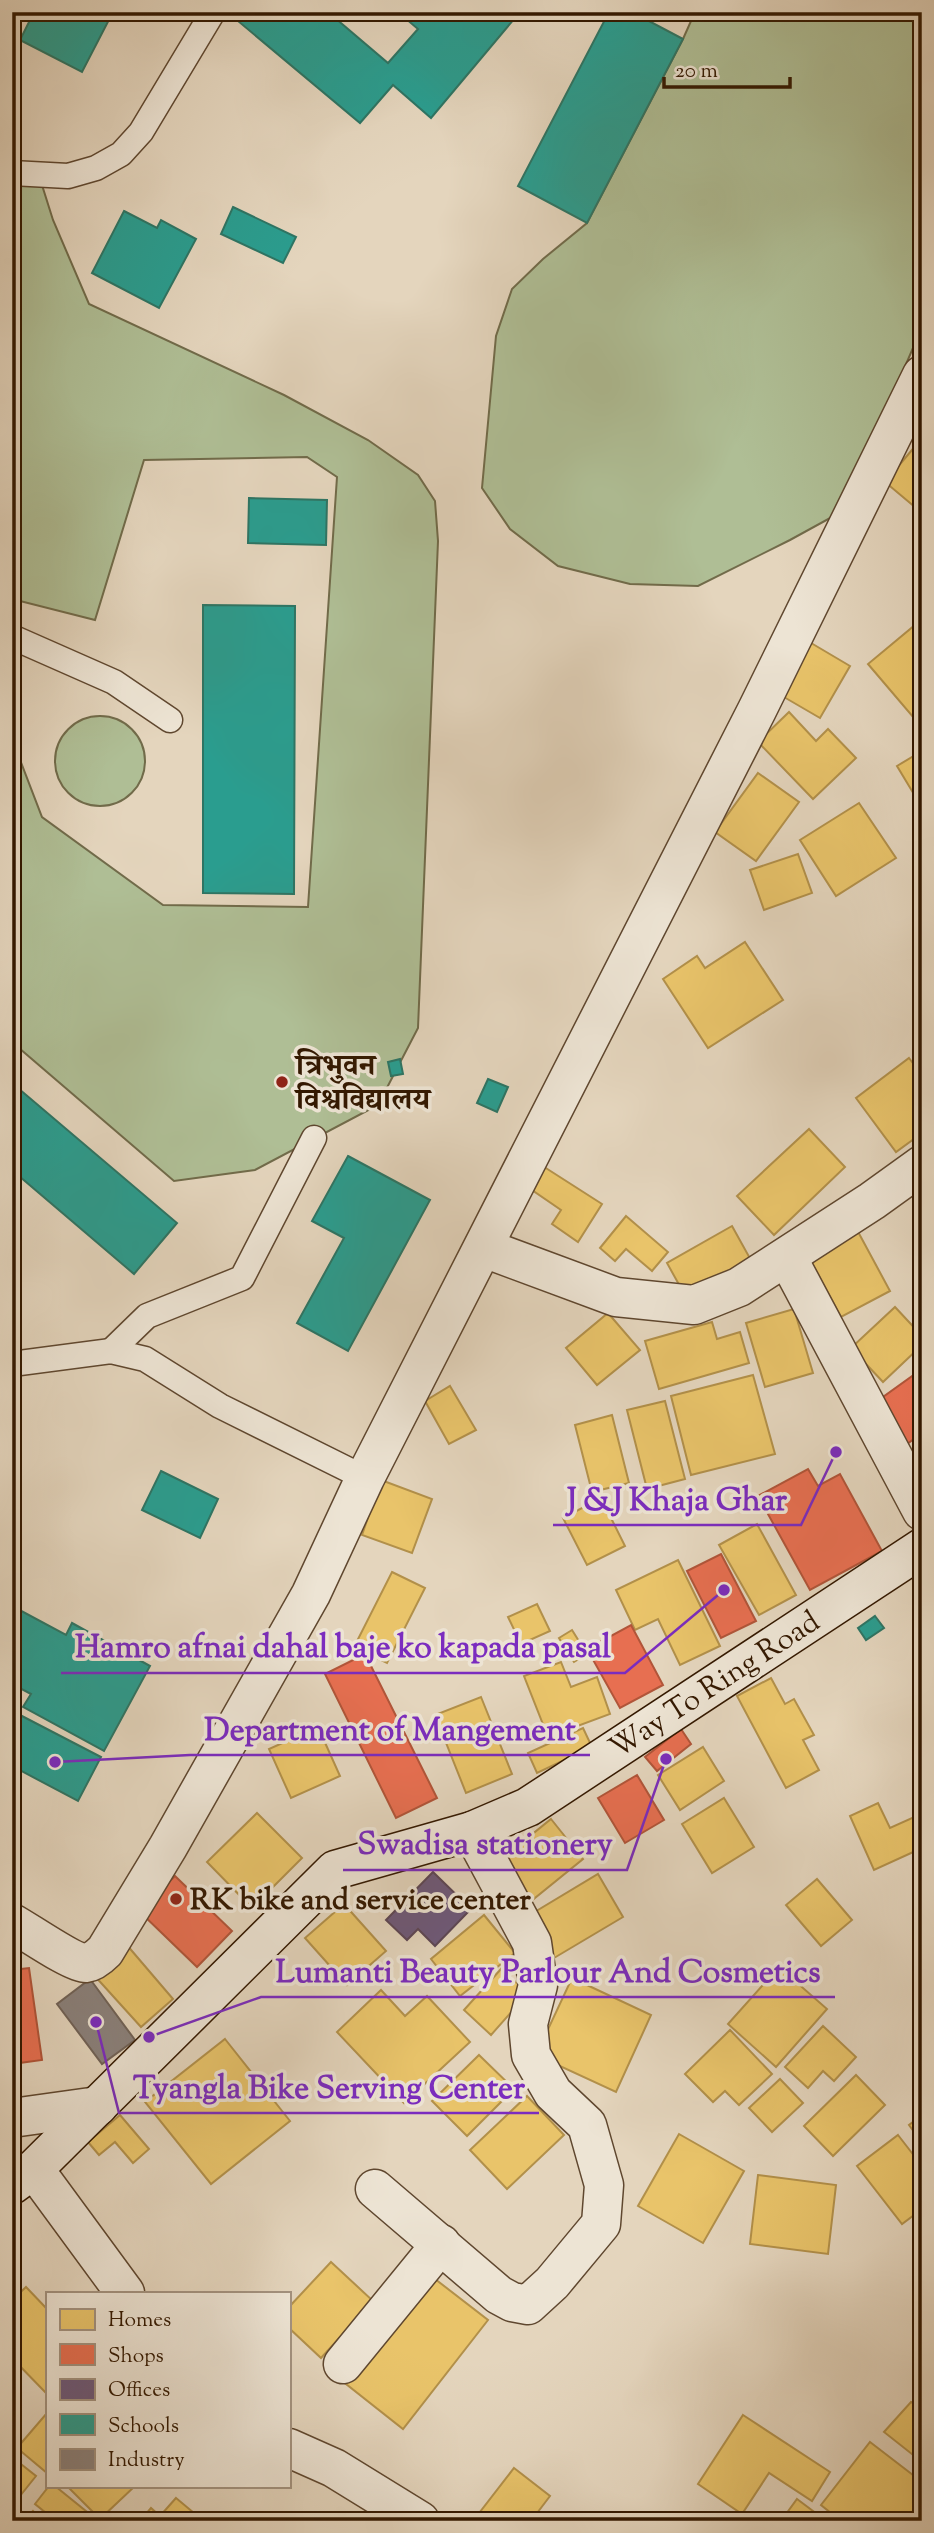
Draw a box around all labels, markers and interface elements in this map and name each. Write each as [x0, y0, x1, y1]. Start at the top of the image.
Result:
scale bar [664, 46, 790, 90]
text: 20 m [675, 57, 718, 87]
place label: त्रिभुवन विश्वविद्यालय [294, 1046, 432, 1123]
marker: त्रिभुवन विश्वविद्यालय [274, 1074, 290, 1090]
callout: J &J Khaja Ghar [553, 1472, 801, 1525]
text: J &J Khaja Ghar [565, 1479, 788, 1525]
street label: Way To Ring Road [602, 1602, 829, 1770]
callout: Hamro afnai dahal baje ko kapada pasal [61, 1620, 625, 1673]
text: Hamro afnai dahal baje ko kapada pasal [75, 1626, 611, 1672]
callout: Department of Mangement [190, 1702, 590, 1755]
text: Department of Mangement [204, 1709, 576, 1755]
callout: Swadisa stationery [343, 1817, 627, 1870]
text: Swadisa stationery [357, 1823, 613, 1869]
place label: RK bike and service center [190, 1880, 532, 1923]
marker: RK bike and service center [168, 1891, 184, 1907]
callout: Lumanti Beauty Parlour And Cosmetics [261, 1944, 835, 1997]
text: Lumanti Beauty Parlour And Cosmetics [275, 1951, 821, 1997]
callout: Tyangla Bike Serving Center [119, 2060, 539, 2113]
text: Tyangla Bike Serving Center [133, 2067, 526, 2113]
legend [46, 2292, 290, 2488]
text: Homes [108, 2306, 171, 2336]
text: Shops [108, 2342, 164, 2372]
text: Offices [108, 2376, 170, 2406]
text: Schools [108, 2412, 179, 2442]
text: Industry [108, 2446, 185, 2476]

